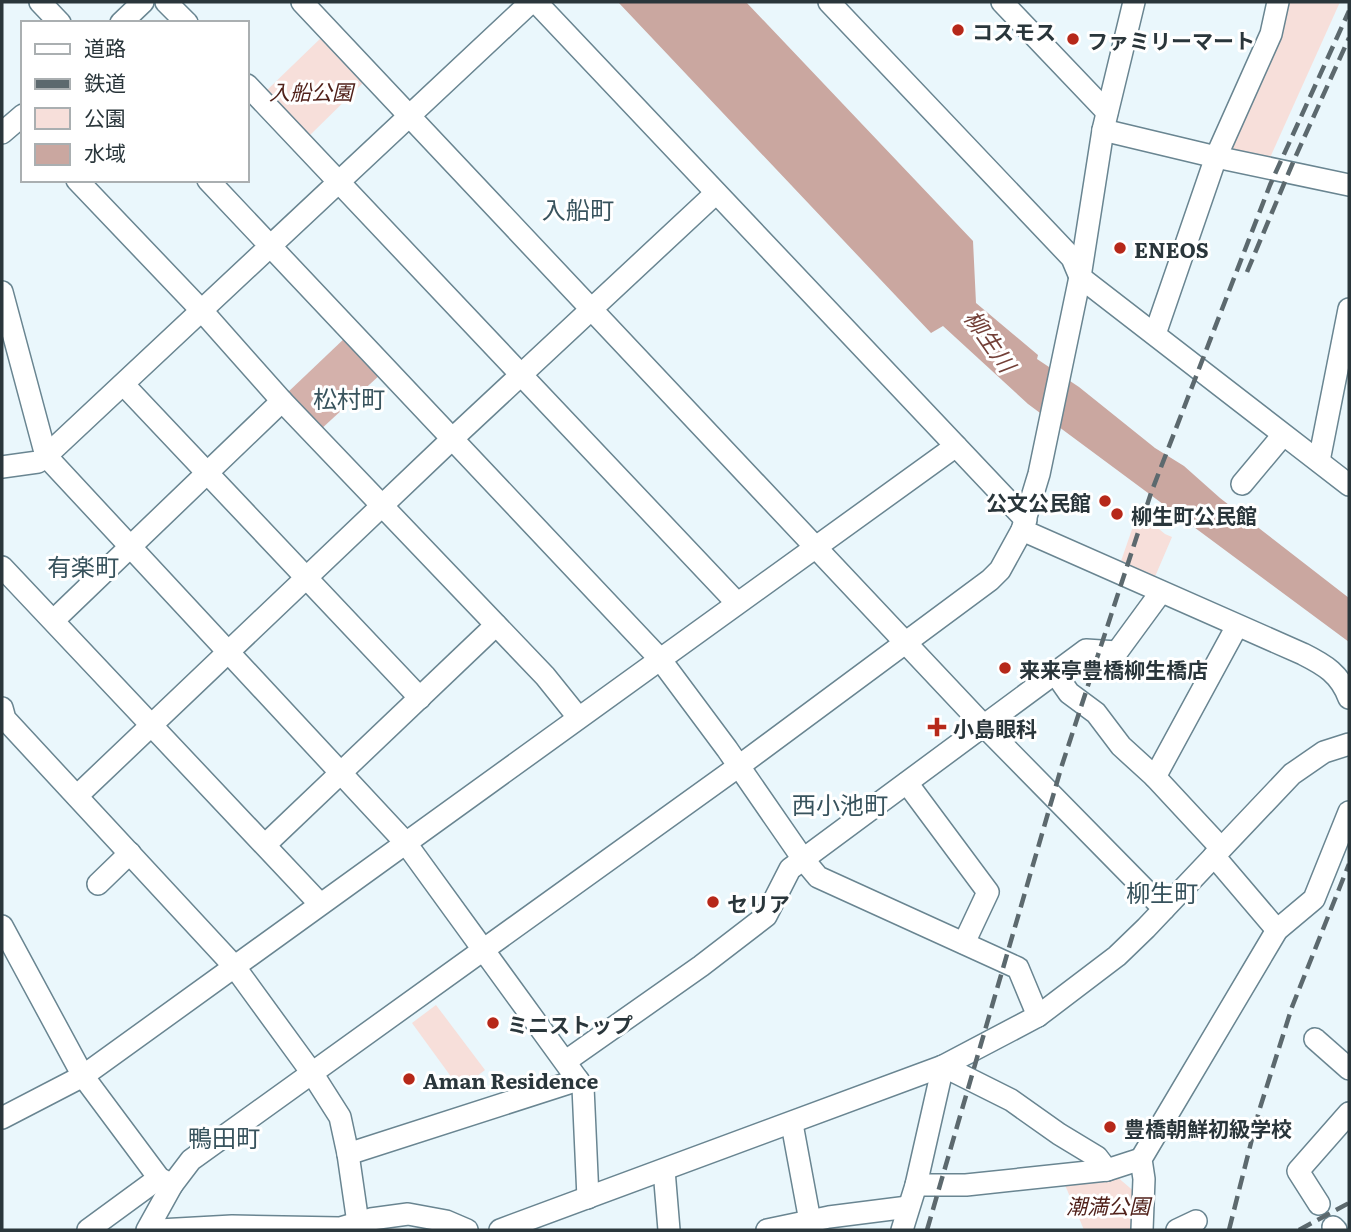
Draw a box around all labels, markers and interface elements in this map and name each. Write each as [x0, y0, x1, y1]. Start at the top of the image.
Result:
place label: コスモス [972, 15, 1056, 46]
legend [21, 21, 248, 182]
marker: コスモス [950, 22, 966, 38]
place label: ファミリーマート [1087, 24, 1255, 55]
text: 道路 [84, 31, 126, 62]
marker: ファミリーマート [1065, 31, 1081, 47]
text: 鉄道 [84, 66, 126, 97]
park label: 入船公園 [269, 75, 356, 106]
text: 公園 [84, 101, 126, 132]
text: 水域 [84, 136, 126, 167]
district label: 入船町 [542, 191, 614, 226]
place label: ENEOS [1134, 233, 1209, 264]
marker: ENEOS [1112, 240, 1128, 256]
water label: 柳生川 [957, 302, 1026, 380]
district label: 松村町 [313, 380, 385, 415]
place label: 公文公民館 [986, 486, 1091, 517]
marker: 公文公民館 [1097, 493, 1113, 509]
place label: 柳生町公民館 [1131, 499, 1257, 530]
marker: 柳生町公民館 [1109, 506, 1125, 522]
district label: 有楽町 [47, 548, 119, 583]
place label: 来来亭豊橋柳生橋店 [1019, 653, 1208, 684]
marker: 来来亭豊橋柳生橋店 [997, 660, 1013, 676]
place label: 小島眼科 [953, 712, 1037, 743]
marker: 小島眼科 [927, 717, 947, 737]
district label: 西小池町 [792, 786, 888, 821]
district label: 柳生町 [1126, 874, 1198, 909]
place label: セリア [727, 887, 790, 918]
marker: セリア [705, 894, 721, 910]
place label: ミニストップ [507, 1008, 633, 1039]
marker: ミニストップ [485, 1015, 501, 1031]
place label: Aman Residence [423, 1064, 598, 1095]
marker: Aman Residence [401, 1071, 417, 1087]
place label: 豊橋朝鮮初級学校 [1124, 1112, 1292, 1143]
district label: 鴨田町 [188, 1119, 260, 1154]
marker: 豊橋朝鮮初級学校 [1102, 1119, 1118, 1135]
park label: 潮満公園 [1066, 1189, 1153, 1220]

